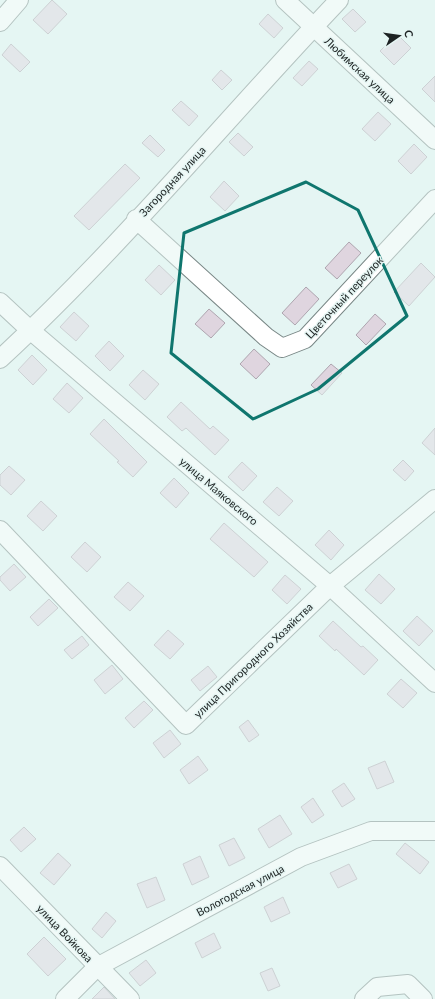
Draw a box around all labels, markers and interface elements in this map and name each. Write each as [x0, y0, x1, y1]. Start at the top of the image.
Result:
north arrow [379, 16, 419, 56]
text: С [402, 29, 417, 39]
street label: Любимская улица [321, 33, 398, 106]
street label: Загородная улица [136, 143, 208, 219]
street label: Цветочный переулок [303, 253, 386, 341]
street label: улица Маяковского [177, 454, 261, 528]
street label: улица Пригородного Хозяйства [191, 600, 315, 720]
street label: Вологодская улица [194, 861, 286, 919]
street label: улица Войкова [34, 901, 96, 965]

